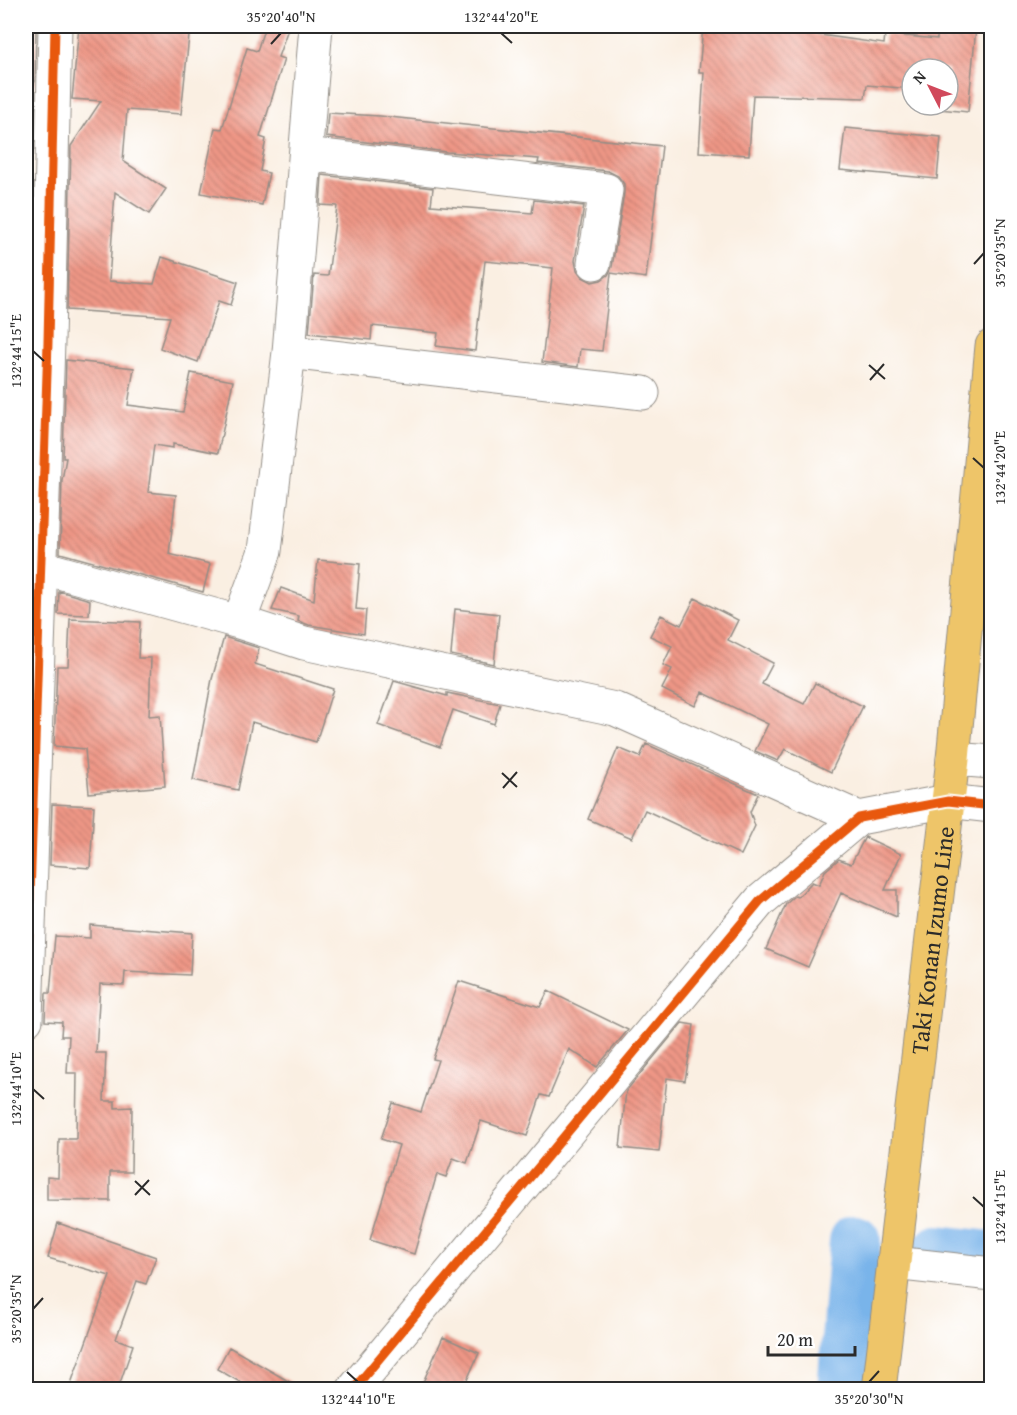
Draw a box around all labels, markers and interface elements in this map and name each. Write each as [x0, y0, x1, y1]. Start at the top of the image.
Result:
text: 35°20'40"N [247, 6, 316, 27]
text: 132°44'20"E [464, 6, 538, 27]
north arrow [900, 57, 960, 117]
text: N [906, 65, 932, 89]
text: 35°20'35"N [989, 218, 1010, 287]
text: 132°44'15"E [5, 314, 26, 388]
text: 132°44'20"E [989, 431, 1010, 505]
street label: Taki Konan Izumo Line [901, 824, 963, 1056]
text: 132°44'10"E [5, 1052, 26, 1126]
text: 132°44'15"E [989, 1170, 1010, 1244]
text: 35°20'35"N [5, 1274, 26, 1343]
scale bar [768, 1319, 855, 1357]
text: 20 m [777, 1326, 813, 1353]
text: 132°44'10"E [321, 1388, 395, 1409]
text: 35°20'30"N [835, 1388, 904, 1409]

